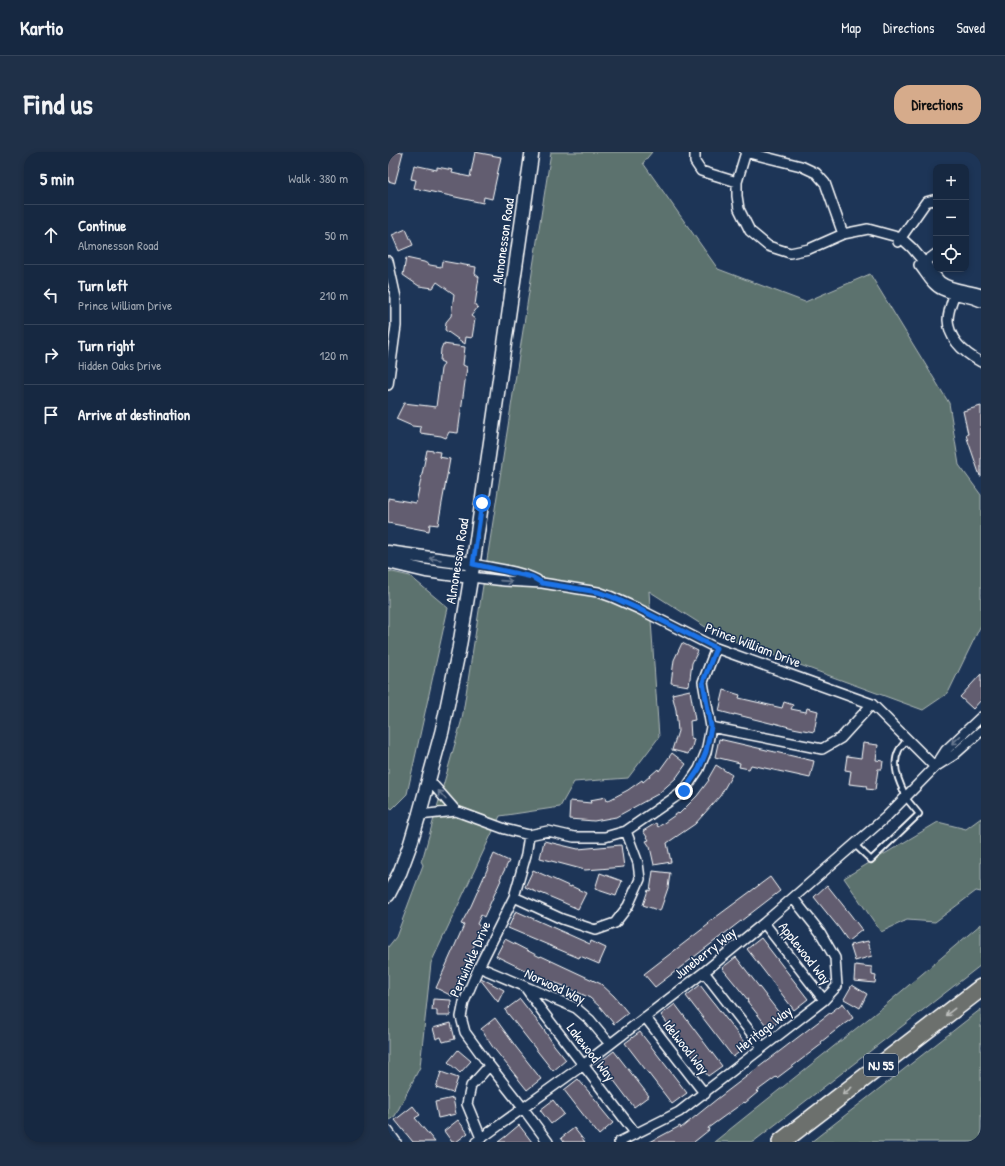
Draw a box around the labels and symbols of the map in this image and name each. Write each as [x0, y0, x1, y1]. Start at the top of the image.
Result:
street label: Almonesson Road [487, 196, 518, 285]
route start [473, 494, 491, 512]
street label: Almonesson Road [440, 516, 473, 605]
one-way arrow [429, 555, 442, 563]
one-way arrow [499, 578, 512, 585]
street label: Prince William Drive [702, 618, 804, 672]
one-way arrow [951, 736, 962, 745]
route end [675, 782, 693, 800]
one-way arrow [438, 790, 447, 800]
street label: Periwinkle Drive [444, 917, 495, 1000]
street label: Applewood Way [774, 917, 836, 989]
street label: Juneberry Way [670, 922, 740, 984]
street label: Norwood Way [521, 963, 589, 1009]
street label: Heritage Way [732, 1001, 796, 1057]
one-way arrow [945, 1008, 956, 1016]
street label: Idelwood Way [658, 1015, 714, 1079]
street label: Lakewood Way [562, 1019, 620, 1085]
road number: NJ 55 [864, 1054, 898, 1076]
one-way arrow [842, 1087, 853, 1095]

